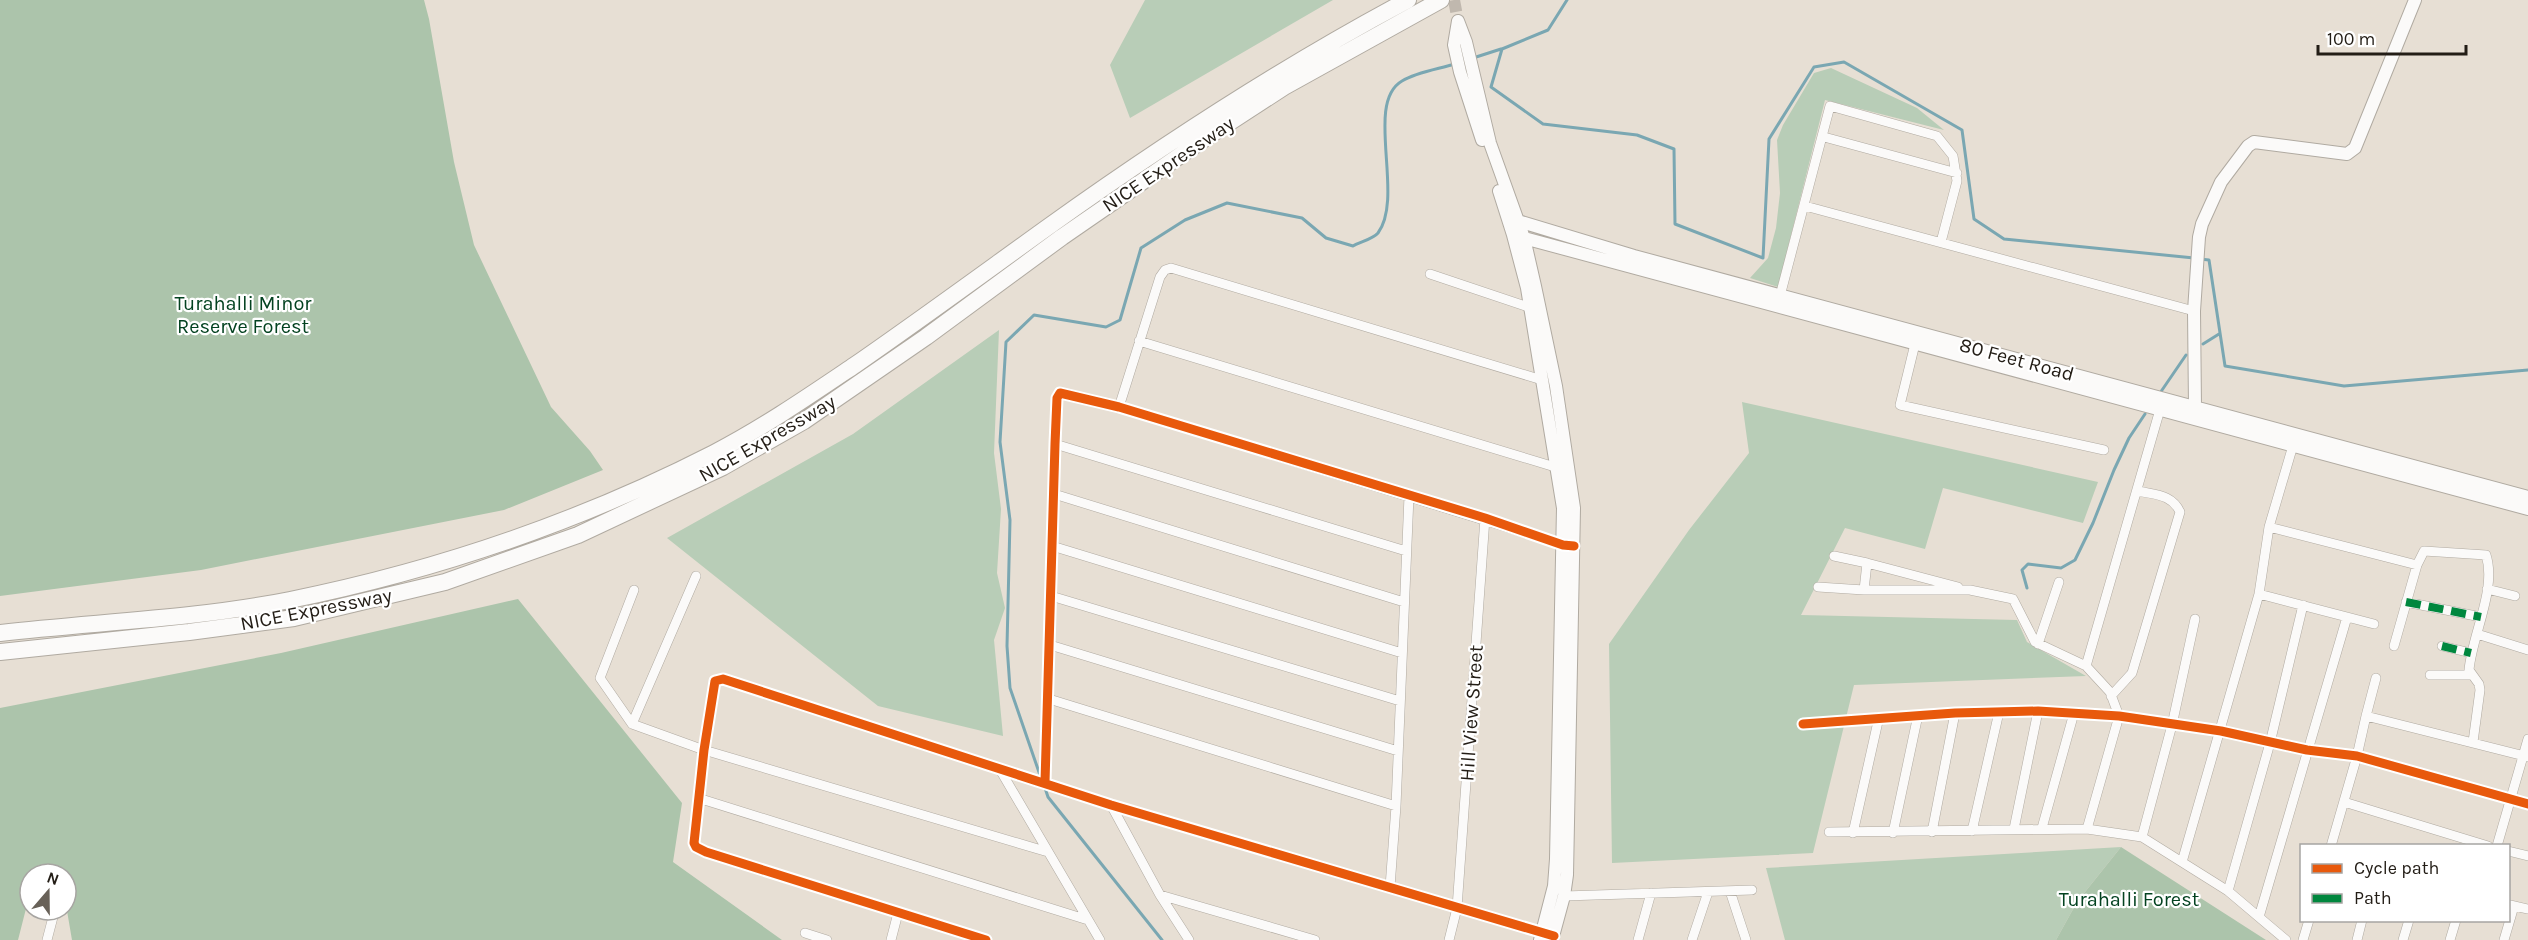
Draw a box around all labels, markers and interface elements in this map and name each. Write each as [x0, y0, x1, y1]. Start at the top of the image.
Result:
scale bar [2318, 18, 2466, 56]
text: 100 m [2327, 28, 2375, 50]
street label: NICE Expressway [1098, 112, 1239, 217]
park label: Turahalli Minor Reserve Forest [174, 292, 312, 338]
street label: 80 Feet Road [1957, 333, 2077, 386]
street label: NICE Expressway [695, 390, 840, 487]
street label: NICE Expressway [238, 584, 394, 635]
street label: Hill View Street [1455, 643, 1488, 782]
legend [2300, 844, 2510, 922]
text: Cycle path [2354, 857, 2439, 879]
north arrow [18, 862, 78, 922]
text: N [44, 867, 62, 889]
text: Path [2354, 887, 2392, 909]
park label: Turahalli Forest [2059, 888, 2200, 911]

